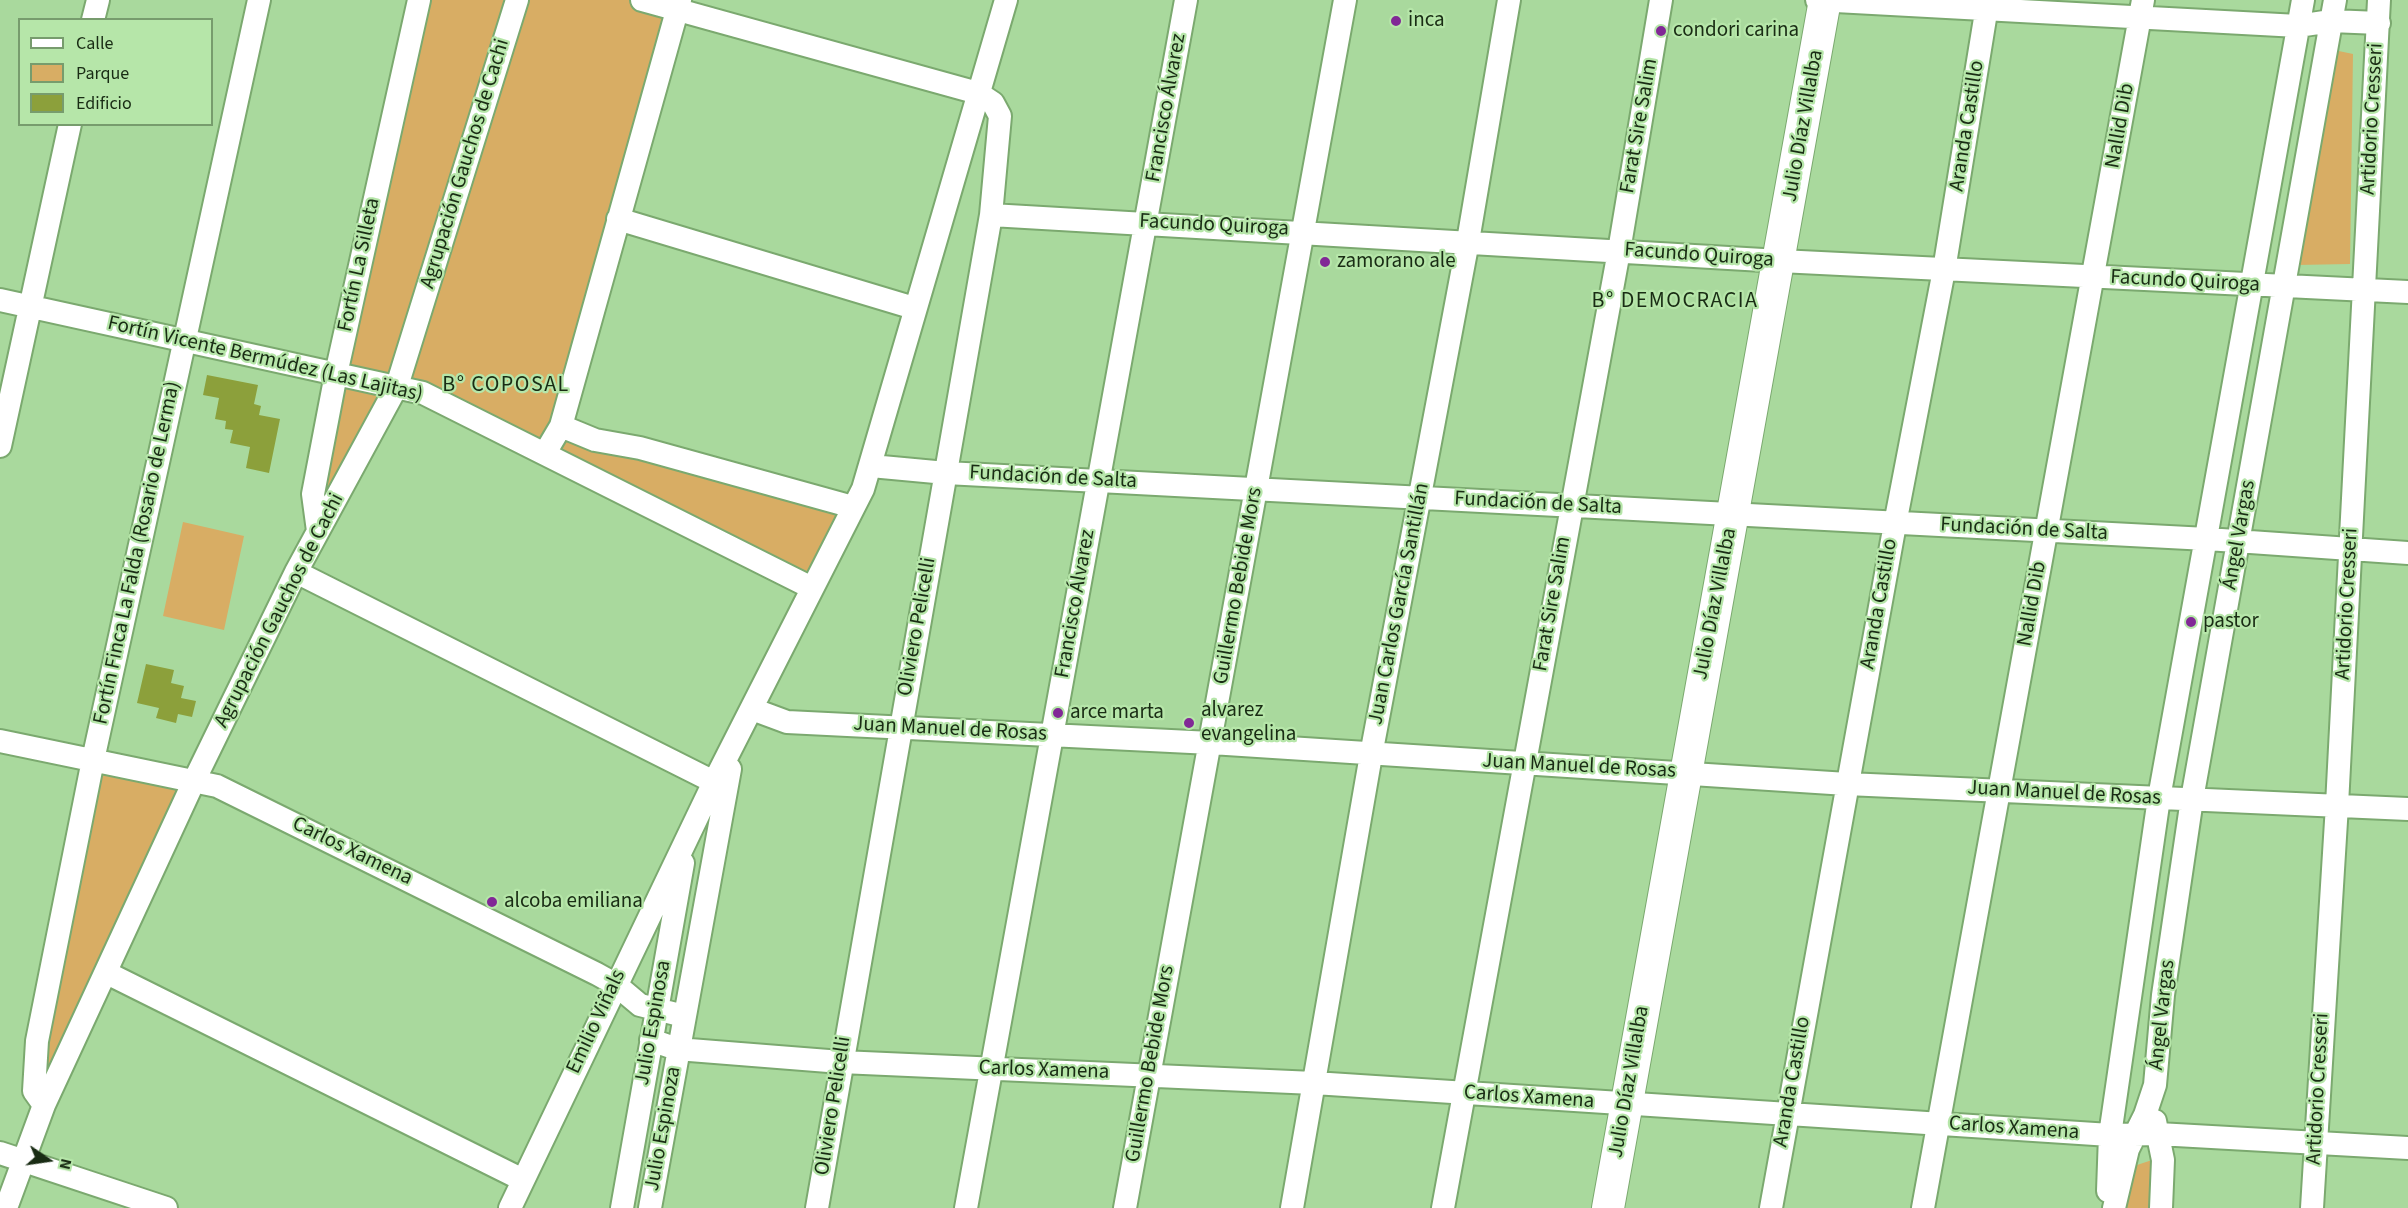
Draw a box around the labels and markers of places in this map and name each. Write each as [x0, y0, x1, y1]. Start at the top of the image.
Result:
place label: inca [1408, 8, 1445, 34]
marker: inca [1389, 14, 1403, 28]
place label: condori carina [1673, 18, 1799, 44]
marker: condori carina [1654, 24, 1668, 38]
place label: zamorano ale [1337, 249, 1456, 275]
marker: zamorano ale [1318, 255, 1332, 269]
place label: pastor [2203, 609, 2259, 635]
marker: pastor [2184, 615, 2198, 629]
place label: alvarez evangelina [1201, 698, 1296, 748]
place label: arce marta [1070, 700, 1164, 726]
marker: arce marta [1051, 706, 1065, 720]
marker: alvarez evangelina [1182, 716, 1196, 730]
place label: alcoba emiliana [504, 889, 643, 915]
marker: alcoba emiliana [485, 895, 499, 909]

